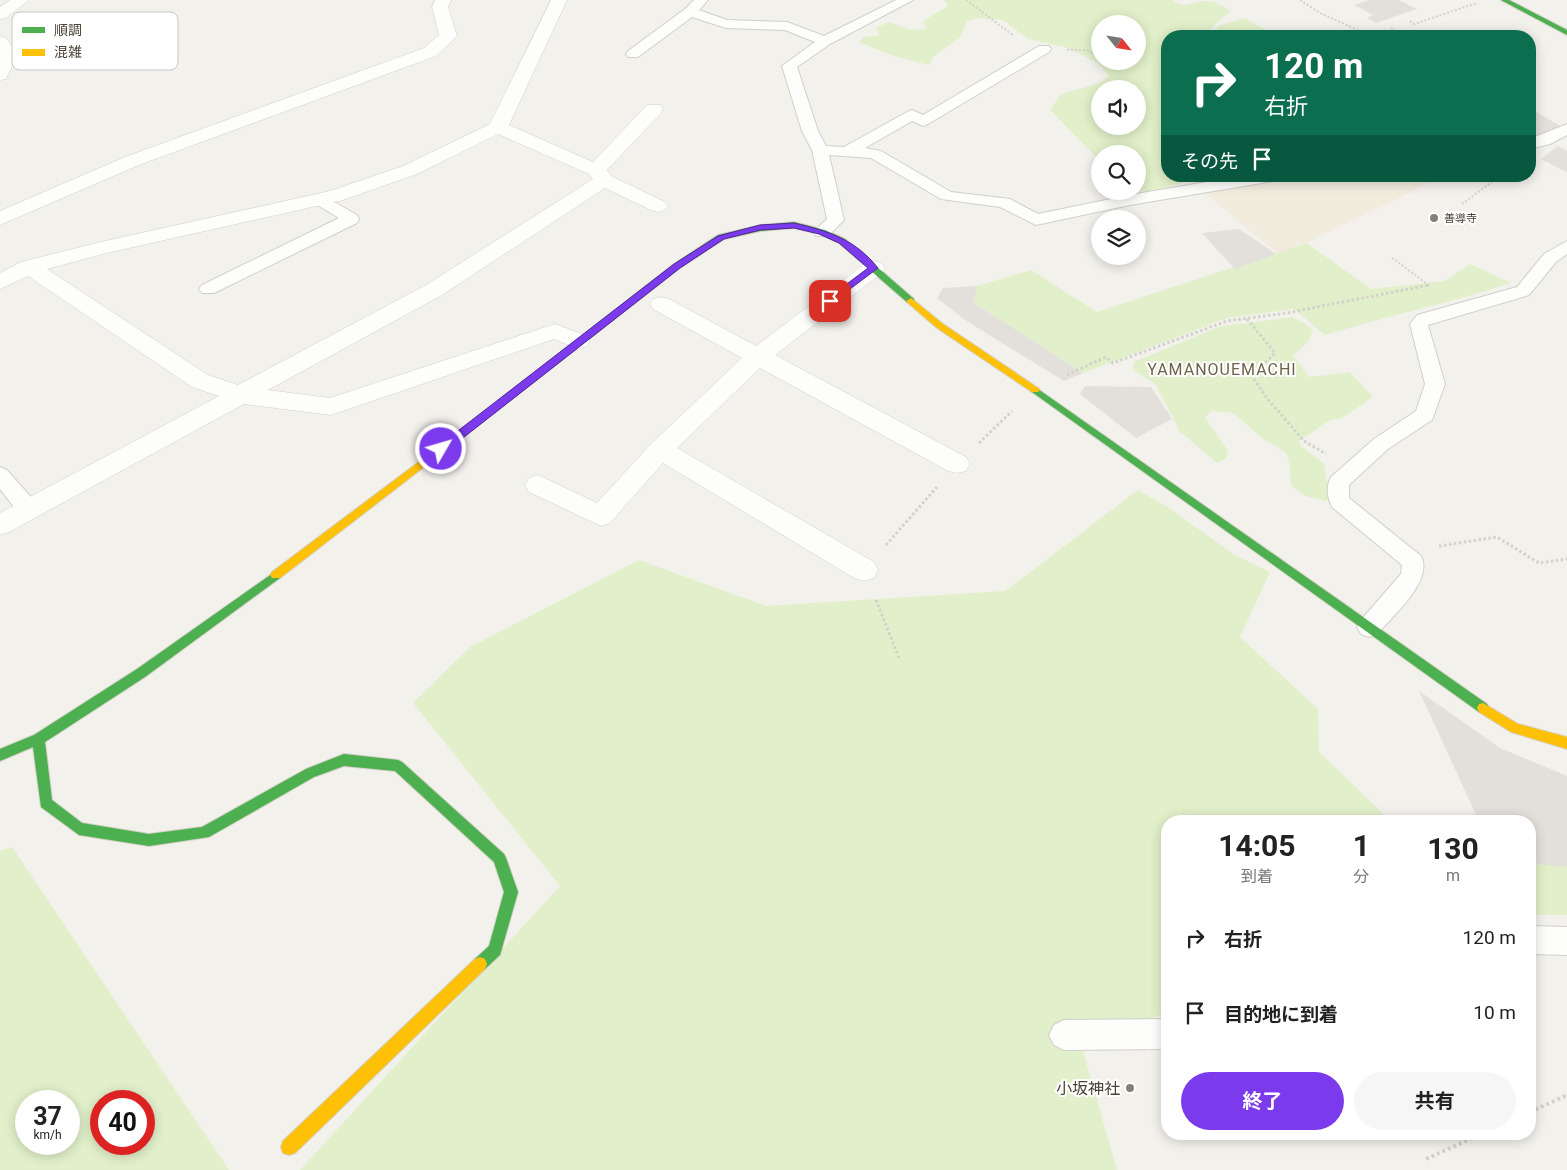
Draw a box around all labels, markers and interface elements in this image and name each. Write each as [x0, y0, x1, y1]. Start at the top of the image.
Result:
legend [12, 12, 178, 70]
north arrow [1091, 15, 1146, 70]
map controls [1091, 15, 1146, 265]
text: 順調 [54, 22, 82, 38]
text: 混雑 [54, 44, 82, 60]
text: 120 m [1264, 46, 1363, 87]
icon: right [1181, 50, 1246, 115]
button: sound [1091, 80, 1146, 135]
text: 右折 [1264, 94, 1308, 119]
button: search [1091, 145, 1146, 200]
icon: arrive [1248, 145, 1276, 173]
text: その先 [1181, 150, 1238, 173]
button: layers [1091, 210, 1146, 265]
marker: 善導寺 [1428, 212, 1440, 224]
place label: 善導寺 [1444, 212, 1477, 225]
pin [809, 280, 851, 322]
icon: arrive [816, 287, 844, 315]
district label: YAMANOUEMACHI [1147, 360, 1297, 379]
position arrow [414, 422, 466, 474]
text: 14:05 [1218, 828, 1296, 863]
text: 1 [1353, 828, 1370, 863]
text: 130 [1427, 831, 1479, 866]
text: m [1446, 866, 1460, 885]
text: 到着 [1241, 867, 1273, 886]
text: 分 [1353, 867, 1369, 886]
icon: right [1181, 924, 1209, 952]
text: 120 m [1463, 926, 1516, 949]
text: 右折 [1224, 928, 1262, 951]
icon: arrive [1181, 999, 1209, 1027]
text: 10 m [1473, 1001, 1516, 1024]
text: 目的地に到着 [1224, 1003, 1338, 1026]
button: 終了 [1181, 1072, 1344, 1130]
button: 共有 [1354, 1072, 1516, 1130]
place label: 小坂神社 [1056, 1079, 1120, 1098]
marker: 小坂神社 [1124, 1082, 1136, 1094]
speed limit sign: 40 [90, 1090, 155, 1155]
text: 37 [33, 1102, 62, 1131]
text: km/h [33, 1128, 62, 1142]

